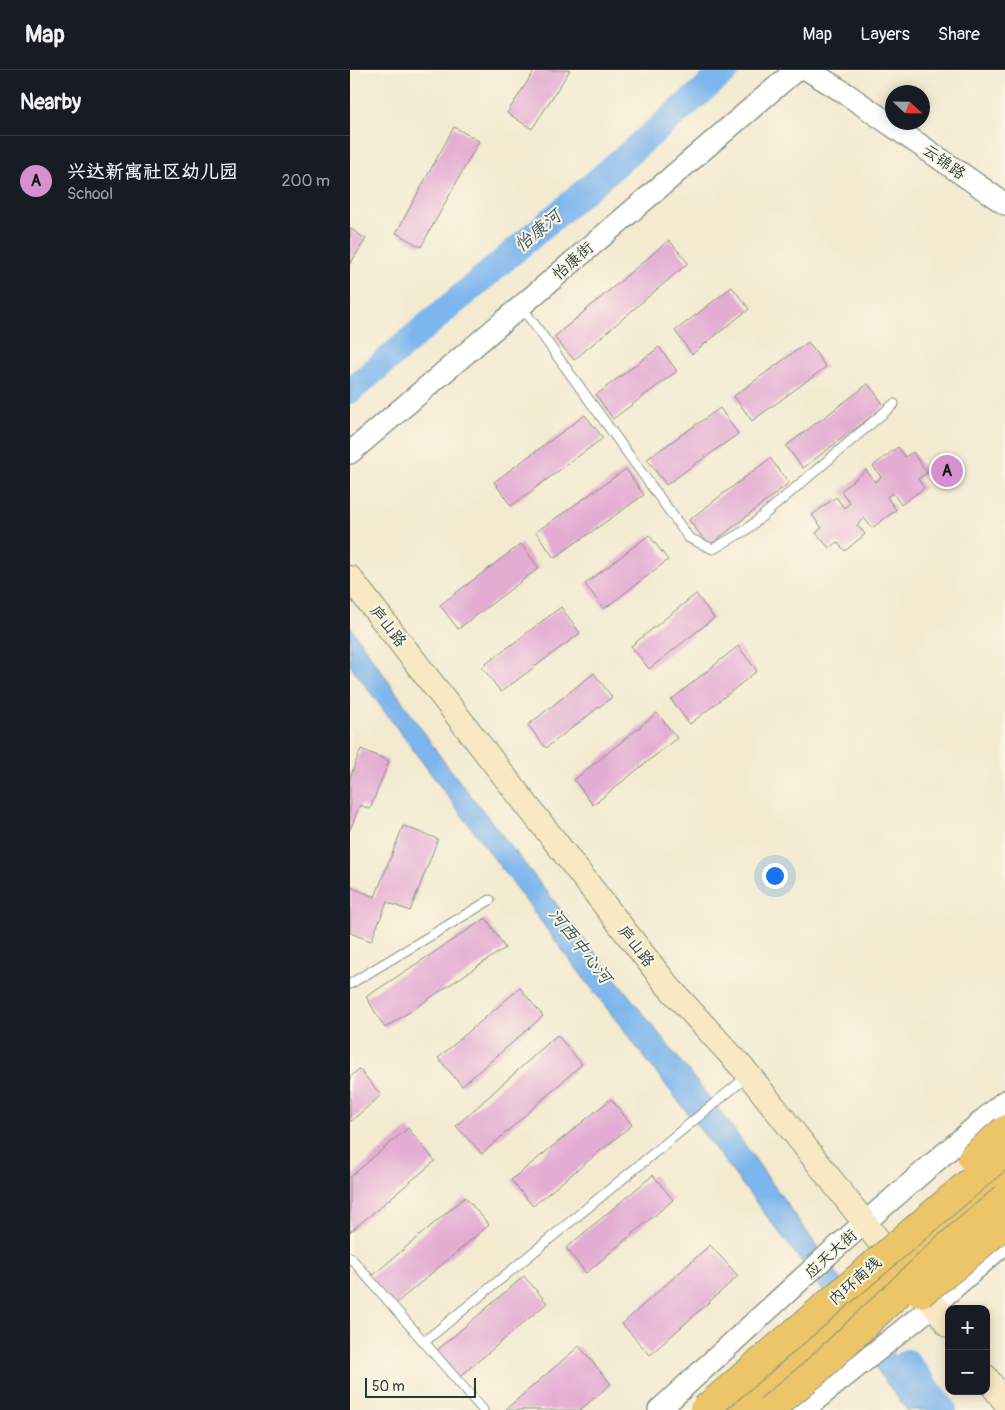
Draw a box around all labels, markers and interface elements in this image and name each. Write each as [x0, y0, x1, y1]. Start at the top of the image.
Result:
text: Map [25, 20, 65, 49]
text: Map [803, 23, 832, 46]
text: Layers [860, 23, 910, 46]
text: Share [938, 23, 980, 46]
north arrow [885, 85, 930, 130]
text: Nearby [20, 89, 81, 116]
street label: 云锦路 [919, 140, 969, 184]
text: 兴达新寓社区幼儿园 [67, 160, 238, 184]
text: A [31, 171, 41, 191]
text: 200 m [282, 171, 330, 191]
text: School [67, 184, 113, 204]
water label: 怡康河 [510, 203, 568, 257]
street label: 怡康街 [548, 238, 598, 284]
pin: A [931, 452, 963, 490]
street label: 庐山路 [365, 601, 411, 651]
your location [762, 863, 788, 889]
water label: 河西中心河 [543, 903, 619, 991]
street label: 庐山路 [613, 921, 659, 971]
street label: 应天大街 [801, 1225, 861, 1283]
street label: 内环南线 [824, 1252, 886, 1310]
map controls [945, 1305, 990, 1395]
button: + [945, 1305, 990, 1350]
button: − [945, 1350, 990, 1395]
scale bar [365, 1375, 476, 1398]
text: 50 m [372, 1378, 405, 1395]

